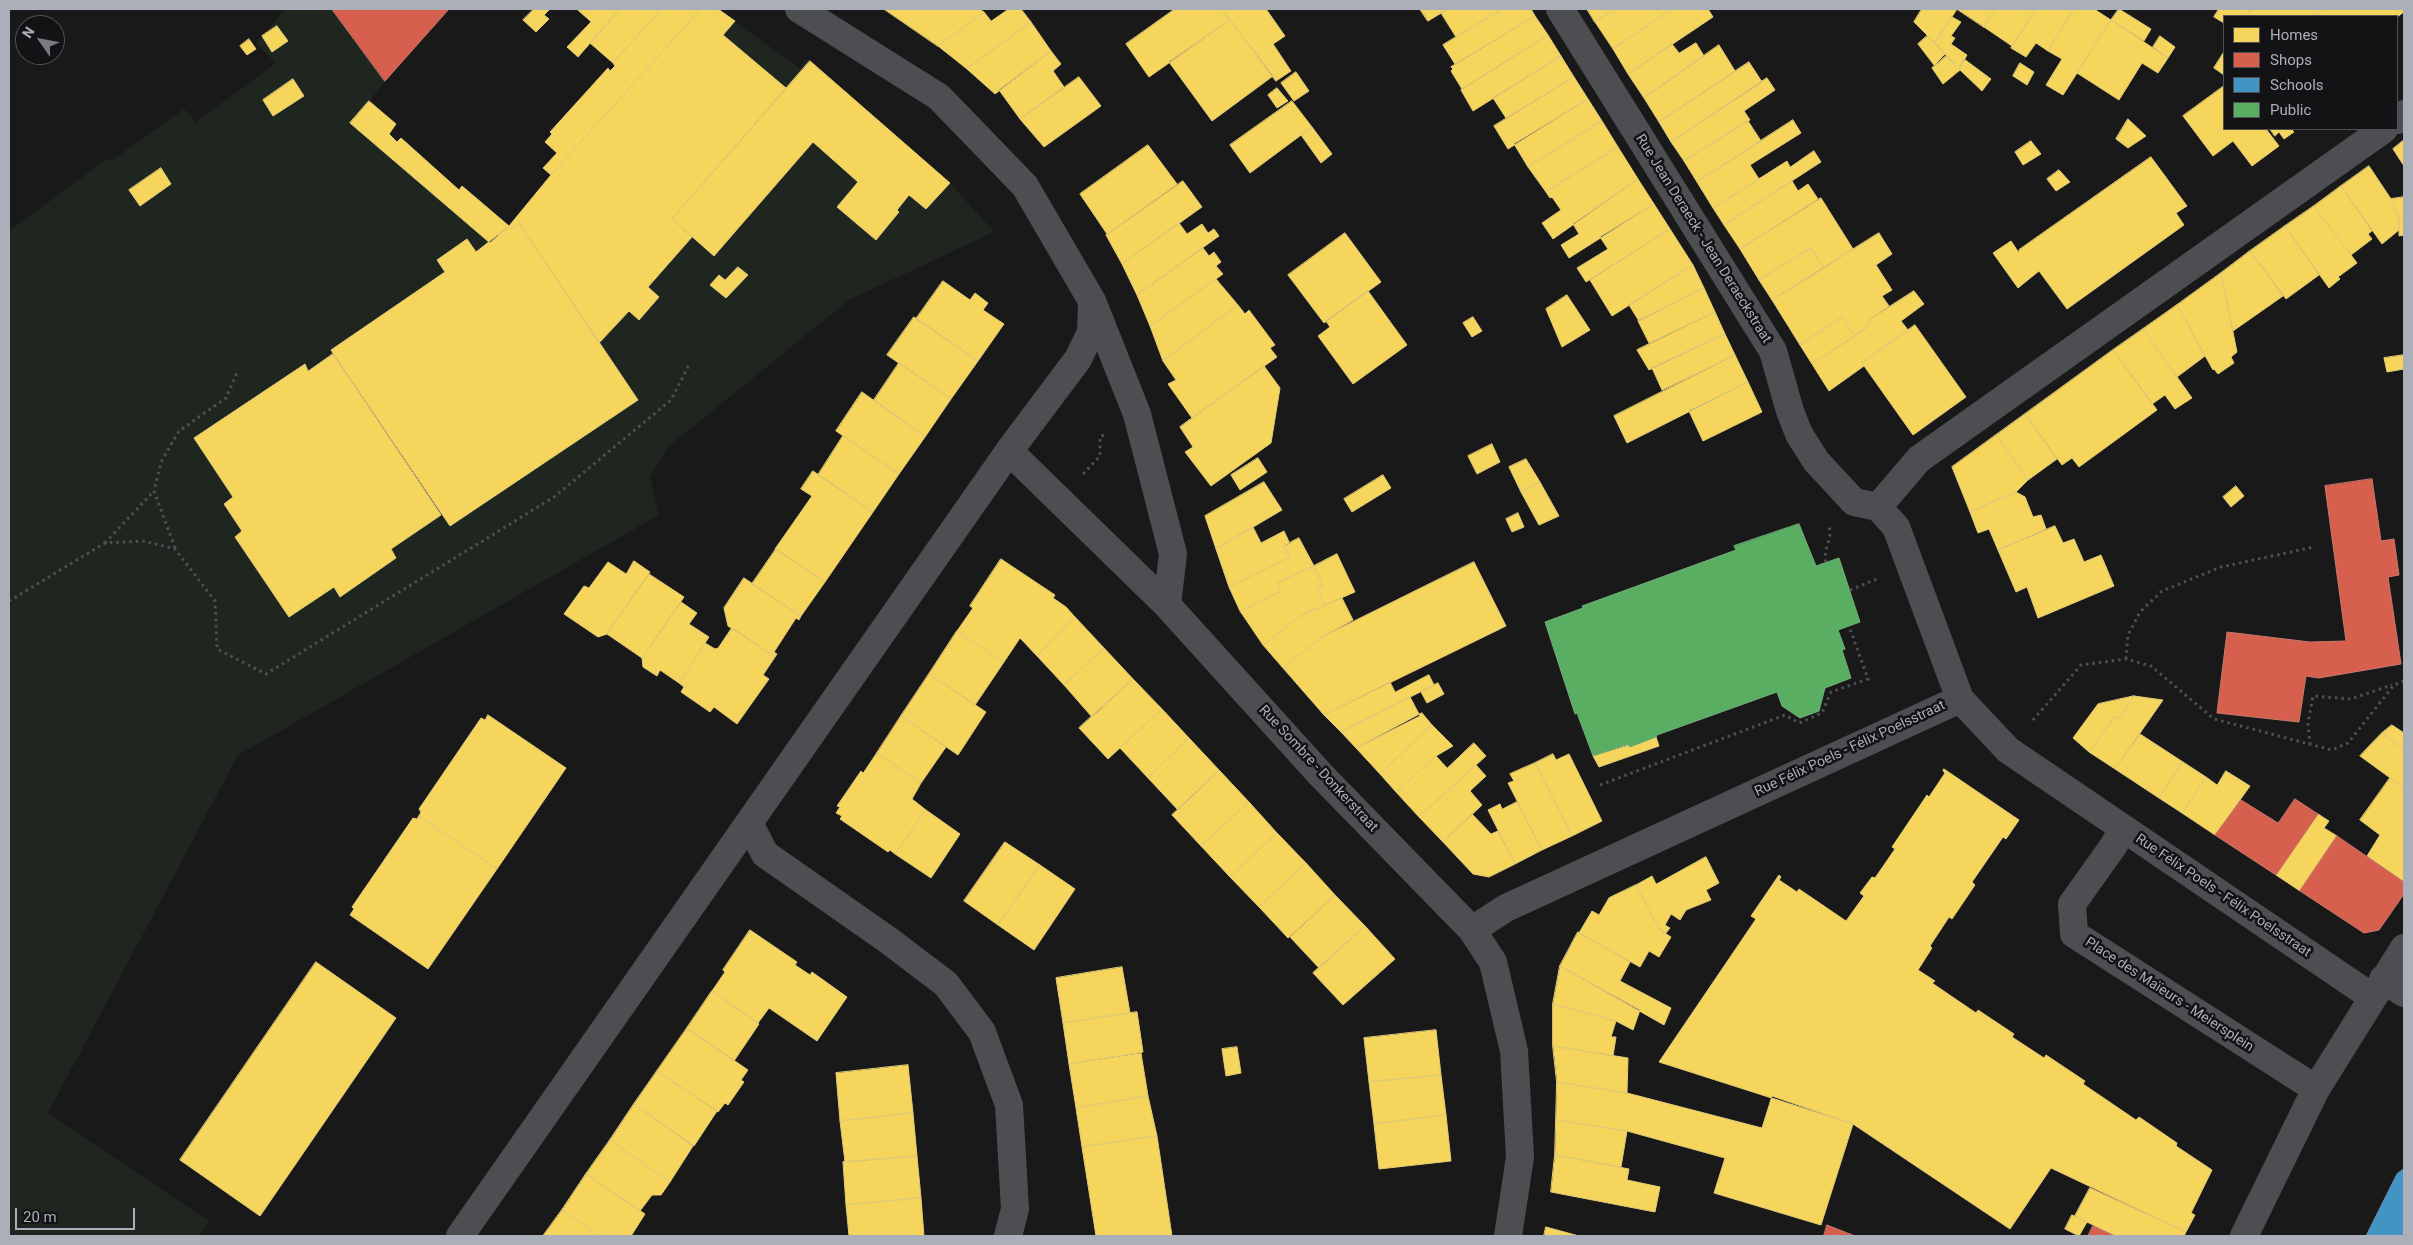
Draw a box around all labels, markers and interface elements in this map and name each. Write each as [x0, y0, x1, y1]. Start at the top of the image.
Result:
north arrow [15, 15, 65, 65]
legend [2223, 15, 2398, 130]
text: N [19, 24, 38, 41]
text: Homes [2270, 26, 2318, 44]
text: Shops [2270, 51, 2312, 69]
text: Schools [2270, 76, 2324, 94]
text: Public [2270, 101, 2311, 119]
street label: Rue Jean Deraeck - Jean Deraeckstraat [1631, 131, 1775, 347]
street label: Rue Félix Poels - Félix Poelsstraat [1752, 697, 1948, 801]
street label: Rue Sombre - Donkerstraat [1255, 702, 1381, 836]
street label: Rue Félix Poels - Félix Poelsstraat [2132, 831, 2314, 961]
street label: Place des Maïeurs - Meiersplein [2082, 934, 2256, 1056]
scale bar [18, 1198, 138, 1230]
text: 20 m [23, 1208, 57, 1226]

